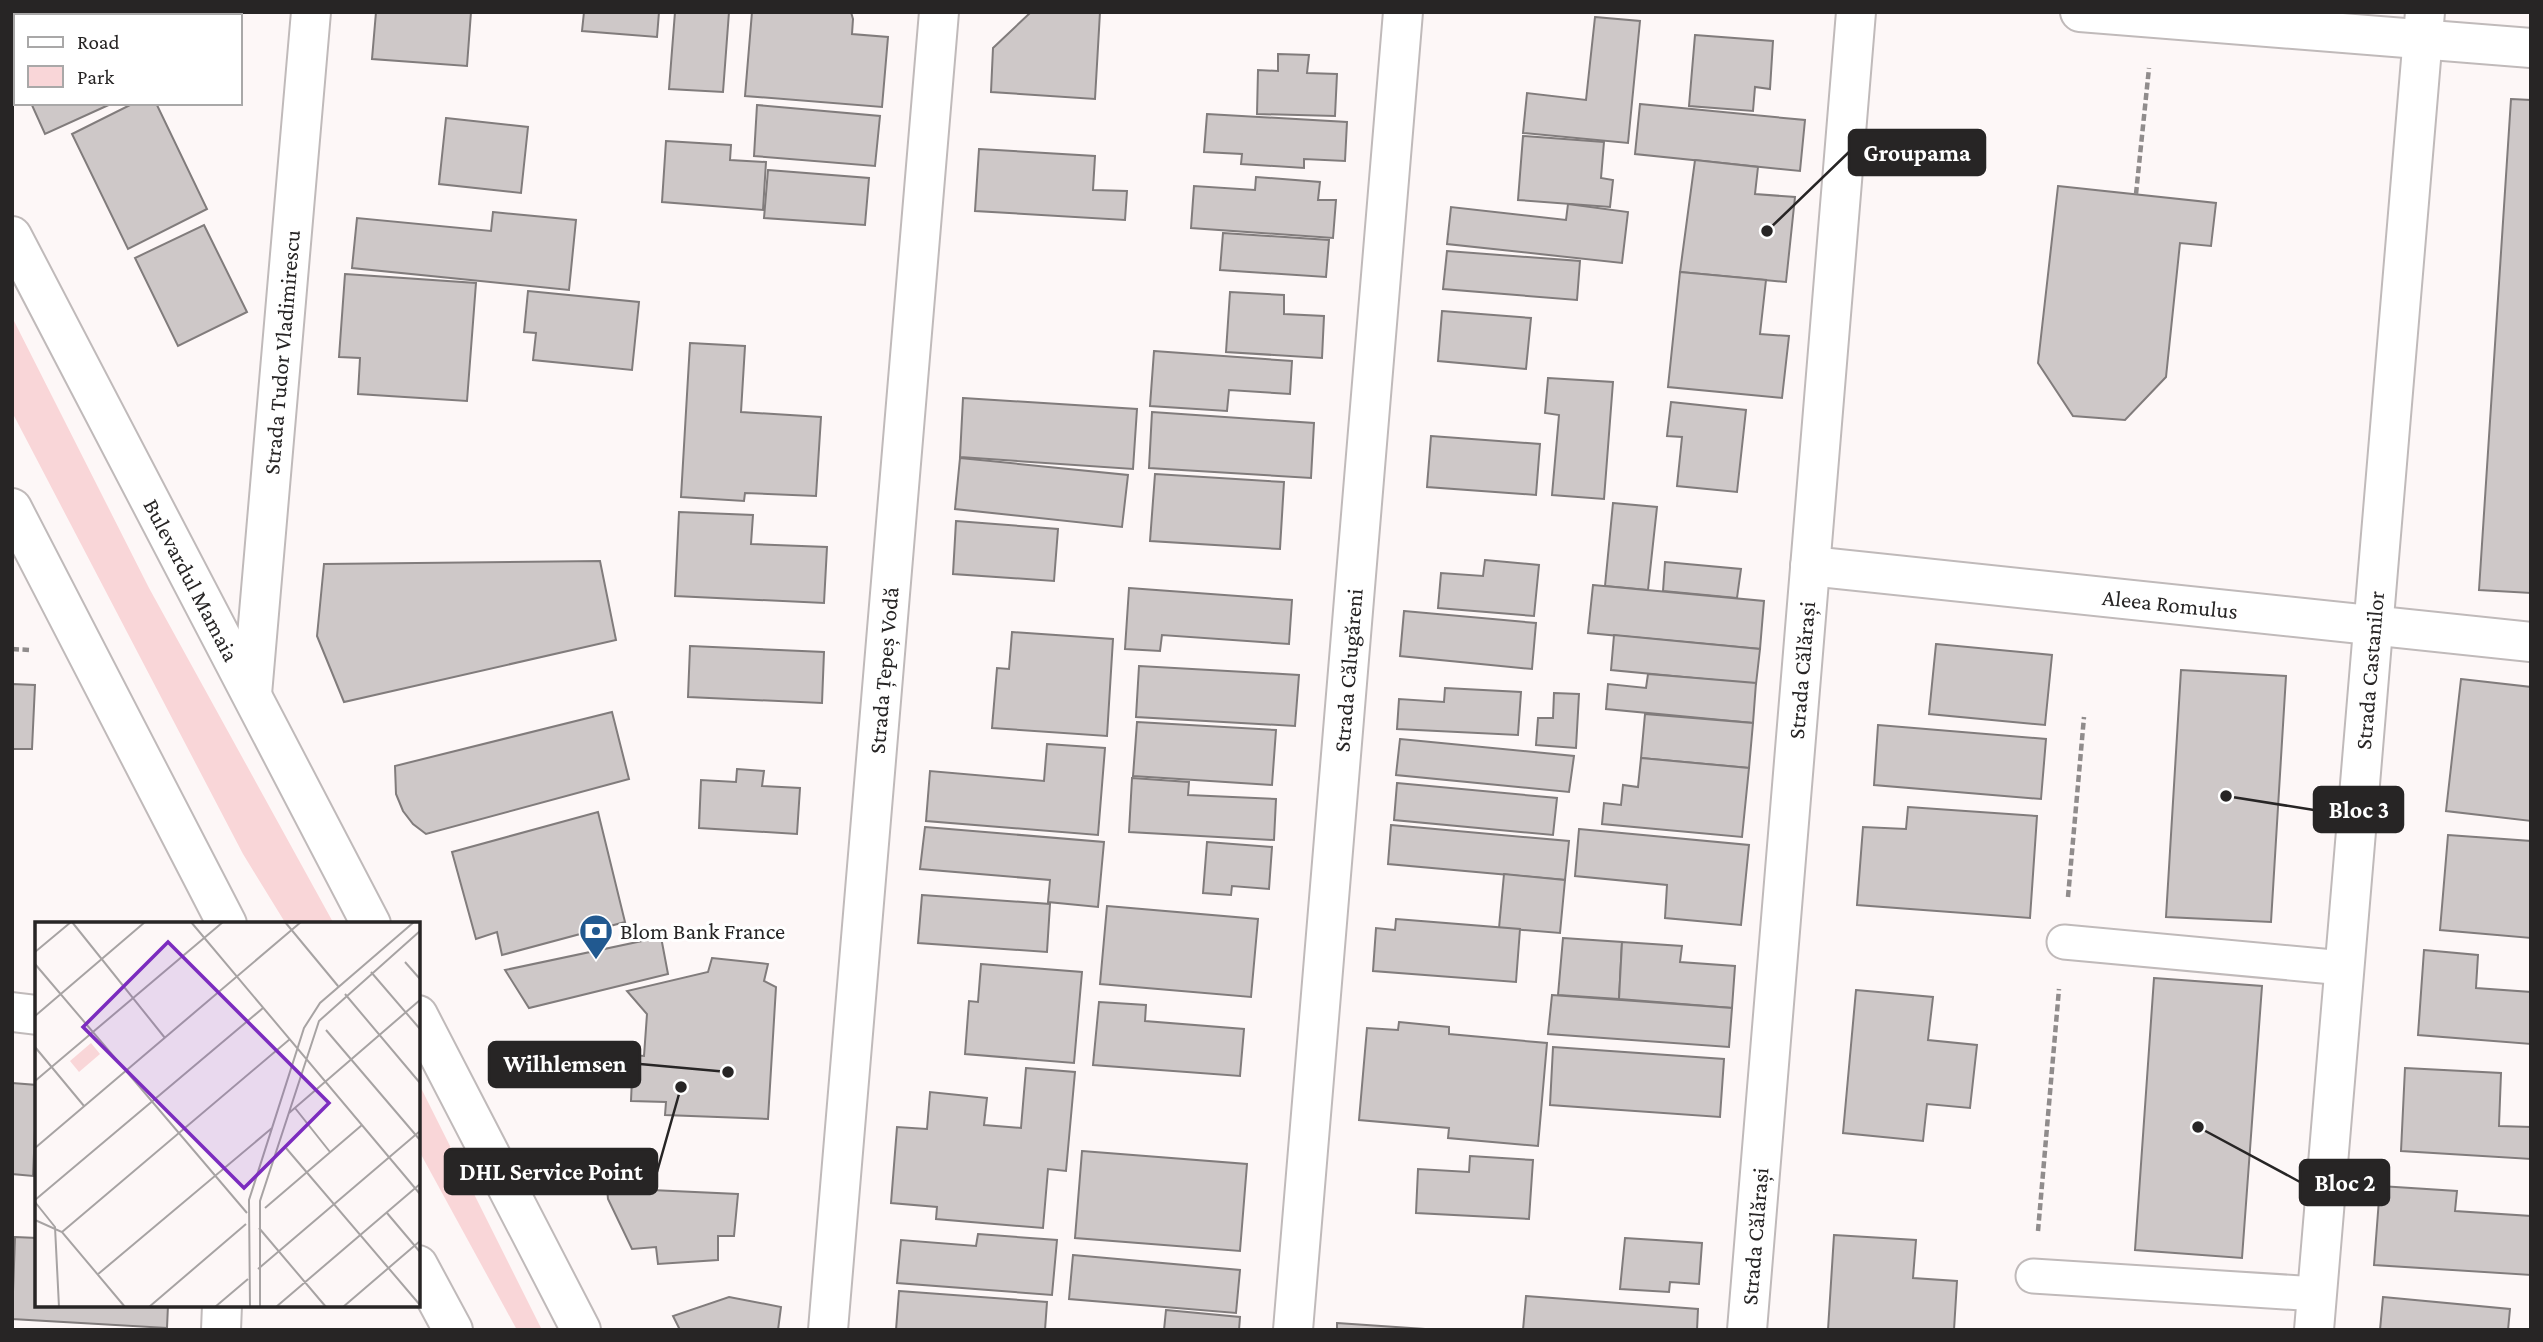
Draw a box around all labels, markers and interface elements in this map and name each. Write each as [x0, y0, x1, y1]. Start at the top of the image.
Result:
legend [14, 14, 242, 105]
text: Road [77, 30, 120, 54]
text: Park [77, 65, 114, 89]
callout: Groupama [1849, 130, 1985, 175]
text: Groupama [1863, 139, 1971, 166]
street label: Strada Tudor Vladimirescu [258, 229, 305, 476]
street label: Bulevardul Mamaia [138, 494, 245, 666]
street label: Aleea Romulus [2101, 584, 2239, 624]
street label: Strada Țepeș Vodă [864, 585, 904, 755]
street label: Strada Călugăreni [1328, 587, 1368, 753]
street label: Strada Castanilor [2350, 590, 2389, 751]
street label: Strada Călărași [1783, 600, 1822, 740]
callout: Bloc 3 [2314, 787, 2403, 832]
text: Bloc 3 [2329, 796, 2389, 823]
bank icon: Blom Bank France [577, 912, 615, 961]
place label: Blom Bank France [620, 918, 785, 944]
inset map [35, 922, 420, 1307]
callout: Wilhlemsen [489, 1042, 640, 1087]
text: Wilhlemsen [502, 1050, 627, 1077]
callout: DHL Service Point [445, 1149, 657, 1194]
text: DHL Service Point [459, 1158, 643, 1185]
callout: Bloc 2 [2300, 1160, 2389, 1205]
street label: Strada Călărași [1736, 1166, 1775, 1306]
text: Bloc 2 [2314, 1169, 2376, 1196]

